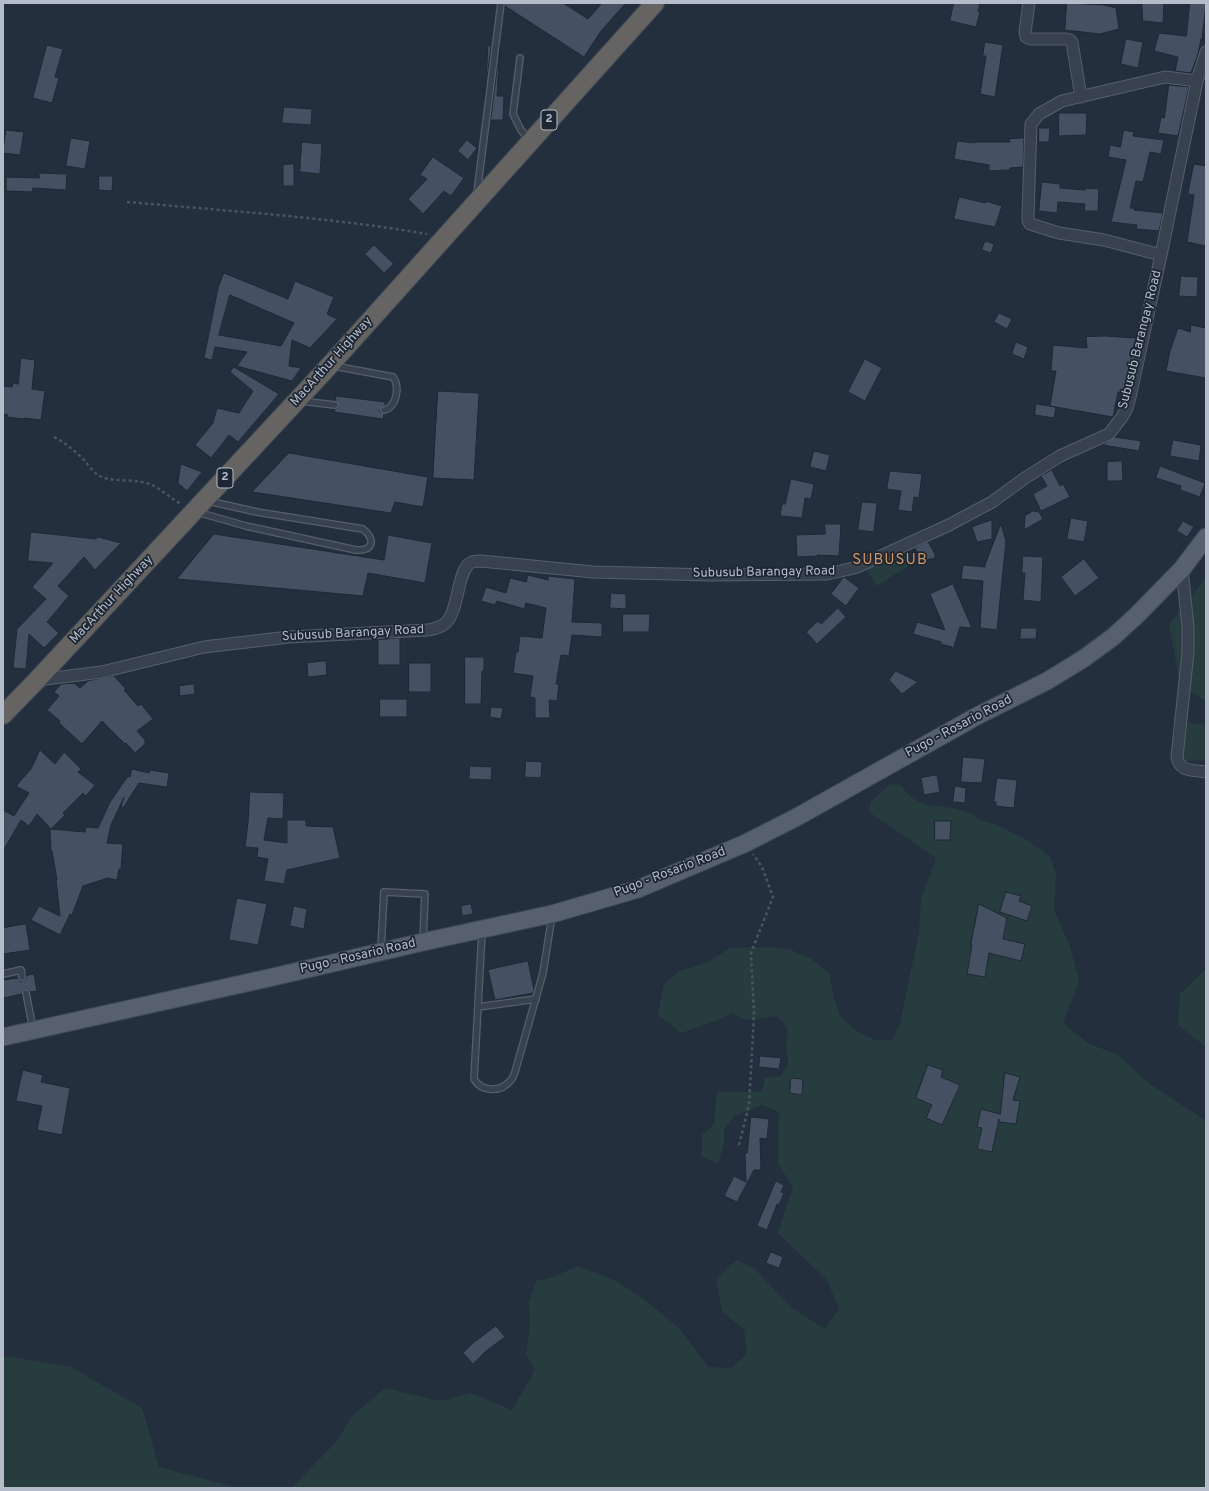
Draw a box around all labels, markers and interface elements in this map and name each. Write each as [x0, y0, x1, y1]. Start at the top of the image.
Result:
road number: 2 [541, 110, 557, 130]
street label: Subusub Barangay Road [1116, 269, 1166, 411]
street label: MacArthur Highway [288, 314, 376, 410]
road number: 2 [217, 468, 233, 488]
district label: SUBUSUB [852, 552, 928, 570]
street label: MacArthur Highway [67, 553, 157, 647]
street label: Subusub Barangay Road [693, 564, 835, 582]
street label: Subusub Barangay Road [281, 622, 425, 646]
street label: Pugo - Rosario Road [903, 692, 1015, 762]
street label: Pugo - Rosario Road [612, 845, 728, 901]
street label: Pugo - Rosario Road [299, 936, 417, 978]

